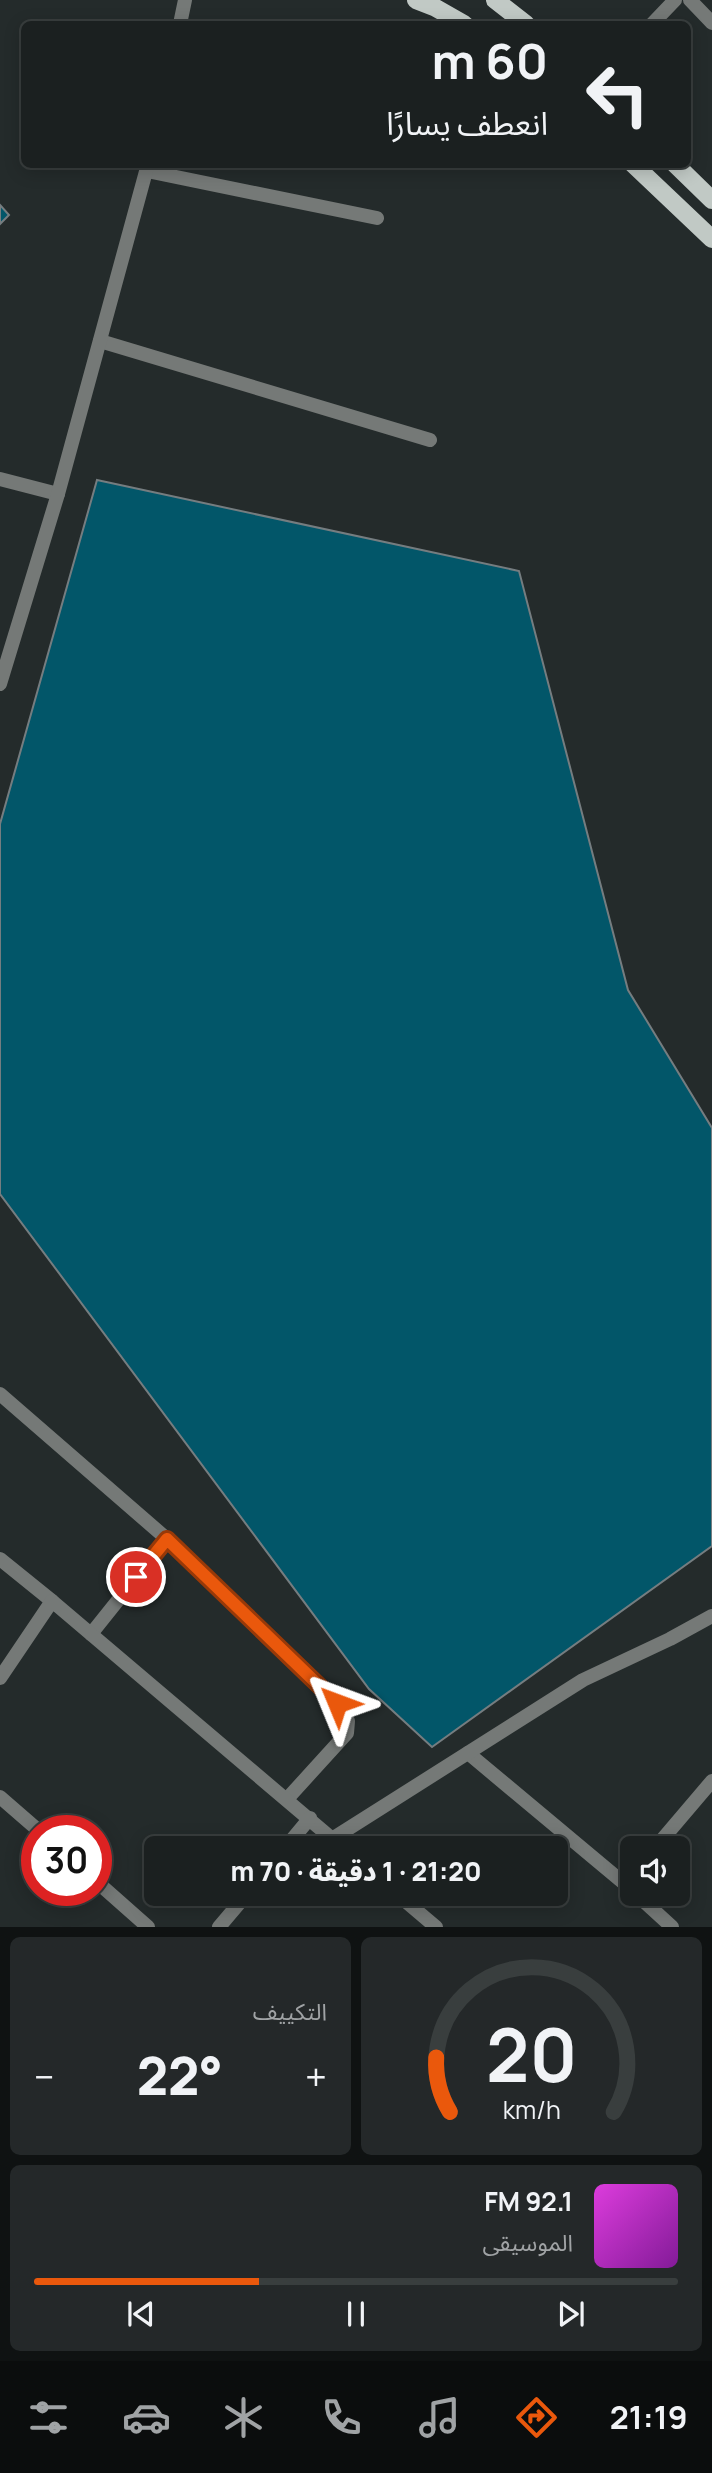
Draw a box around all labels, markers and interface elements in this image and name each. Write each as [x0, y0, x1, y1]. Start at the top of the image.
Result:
text: 60 m [431, 27, 548, 94]
icon: left [572, 49, 663, 140]
text: انعطف يسارًا [386, 101, 548, 145]
pin [106, 1547, 166, 1607]
icon: arrive [117, 1558, 155, 1596]
position arrow [300, 1666, 374, 1740]
speed limit sign: 30 [21, 1815, 112, 1906]
map controls [620, 1836, 690, 1906]
button: sound [620, 1836, 690, 1906]
text: 21:20 · 1 دقيقة · 70 m [230, 1853, 482, 1889]
text: التكييف [253, 1995, 327, 2027]
text: 20 [486, 2004, 577, 2104]
text: 22° [137, 2040, 223, 2111]
text: − [34, 2050, 55, 2102]
text: + [305, 2050, 327, 2102]
text: km/h [502, 2092, 561, 2127]
text: 92.1 FM [484, 2183, 573, 2219]
text: الموسيقى [482, 2226, 573, 2258]
icon: previous [122, 2295, 160, 2333]
icon: pause [337, 2295, 375, 2333]
icon: next [552, 2295, 590, 2333]
icon: filters [24, 2393, 73, 2442]
icon: car [122, 2393, 171, 2442]
icon: climate [219, 2393, 268, 2442]
icon: phone [317, 2393, 366, 2442]
icon: music [415, 2393, 464, 2442]
icon: directions [512, 2393, 561, 2442]
text: 21:19 [610, 2395, 688, 2439]

